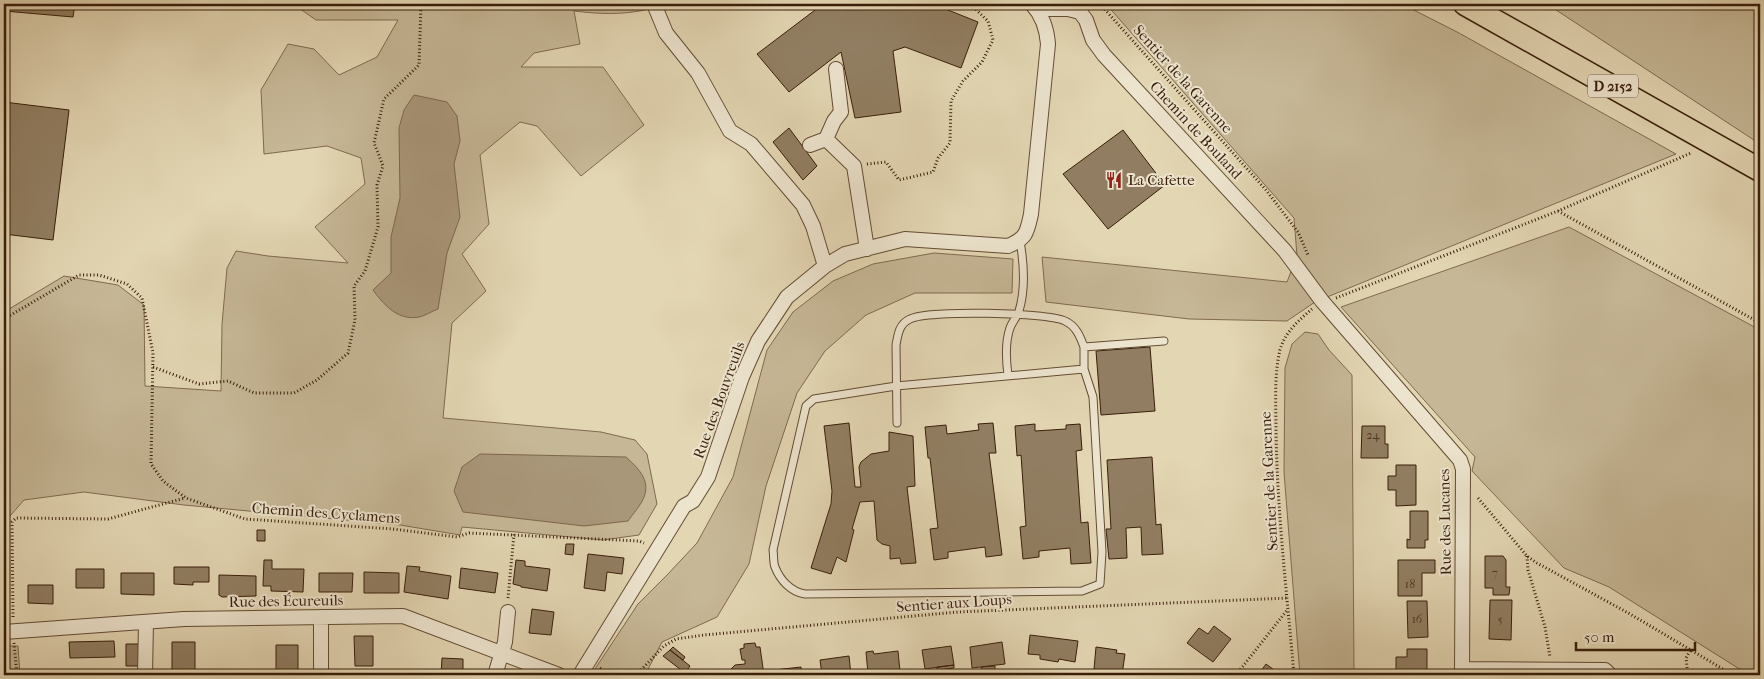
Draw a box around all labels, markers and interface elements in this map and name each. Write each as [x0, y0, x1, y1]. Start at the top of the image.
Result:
street label: Sentier de la Garenne [1130, 21, 1237, 137]
road number: D 2152 [1588, 74, 1638, 98]
street label: Chemin de Bouland [1146, 77, 1246, 183]
restaurant icon: La Cafette [1104, 170, 1124, 190]
place label: La Cafette [1128, 171, 1195, 189]
street label: Rue des Bouvreuils [689, 338, 749, 461]
street label: Sentier de la Garenne [1256, 410, 1282, 551]
house number: 24 [1366, 428, 1381, 442]
street label: Rue des Lucanes [1435, 468, 1455, 575]
street label: Chemin des Cyclamens [251, 499, 401, 527]
house number: 7 [1492, 566, 1498, 580]
house number: 18 [1405, 577, 1415, 591]
street label: Sentier aux Loups [896, 590, 1013, 616]
street label: Rue des Écureuils [229, 591, 344, 611]
house number: 16 [1412, 612, 1423, 626]
house number: 5 [1497, 613, 1503, 627]
scale bar [1576, 619, 1695, 651]
text: 50 m [1584, 628, 1615, 646]

